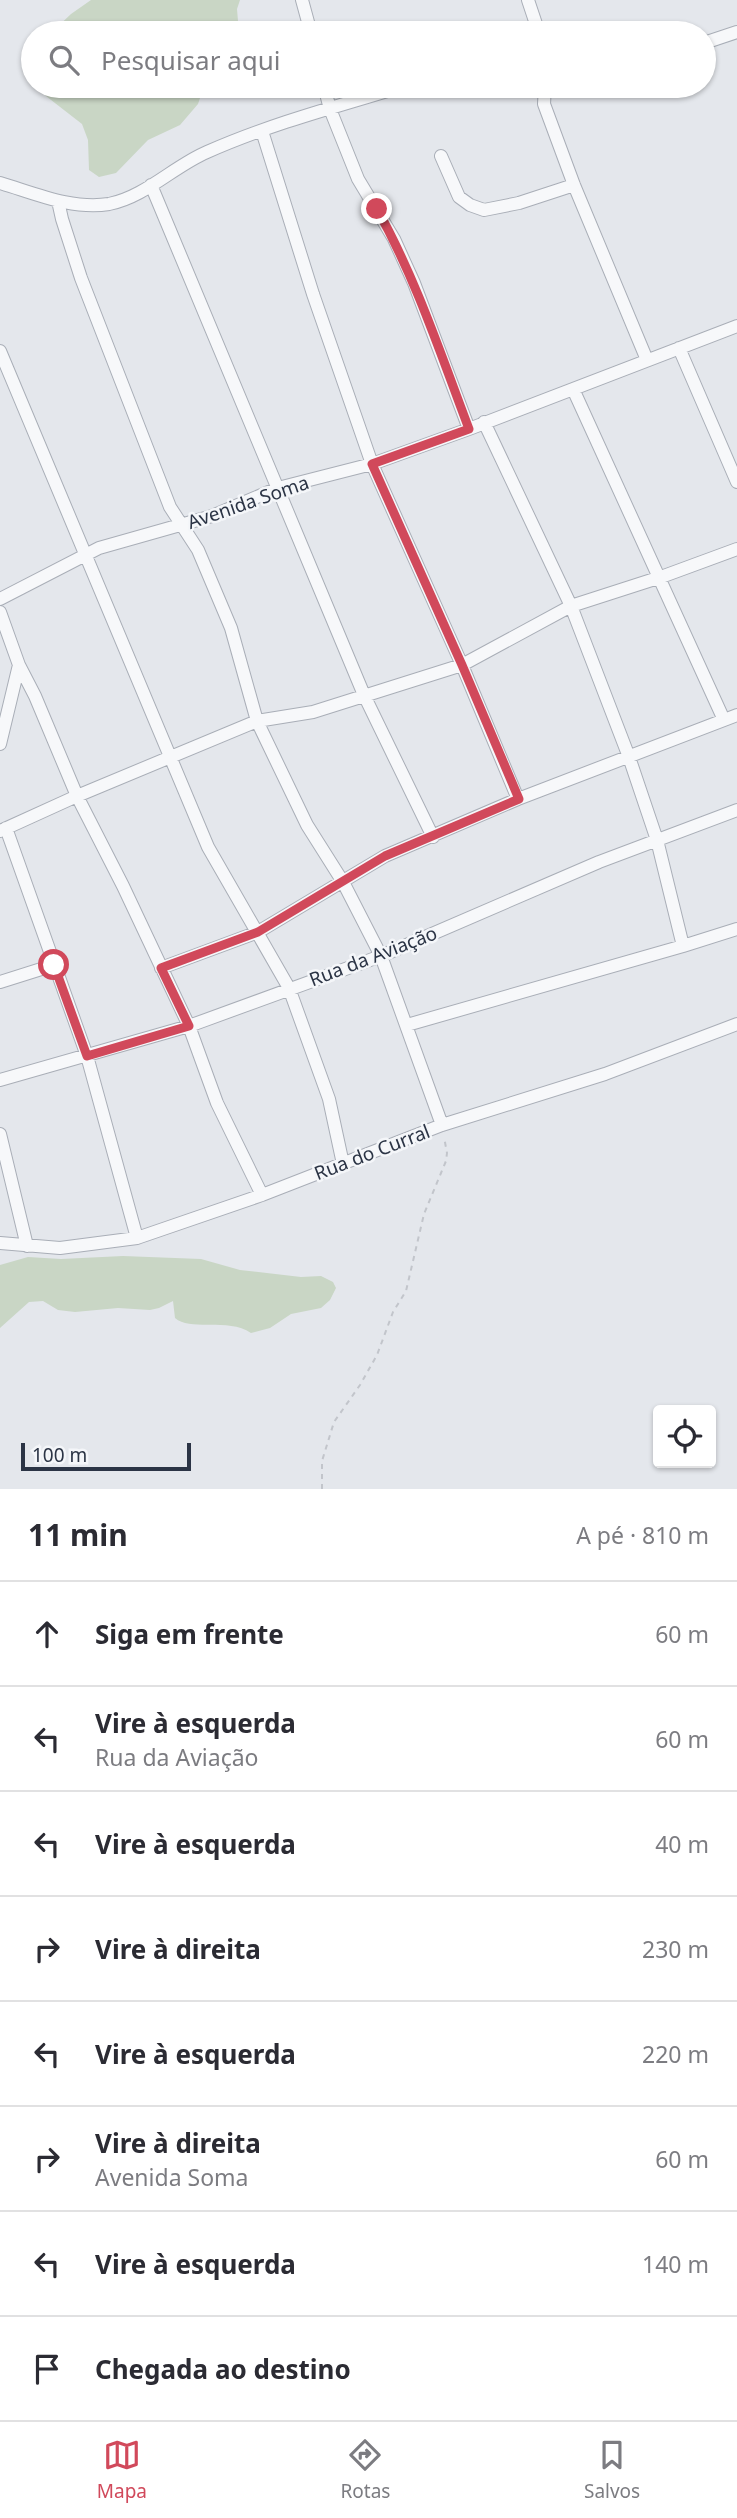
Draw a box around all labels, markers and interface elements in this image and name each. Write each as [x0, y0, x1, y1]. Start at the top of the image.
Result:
search box [21, 21, 716, 98]
icon: search [45, 41, 83, 79]
text: Pesquisar aqui [101, 42, 281, 78]
route end [361, 193, 392, 224]
street label: Avenida Soma [184, 469, 312, 535]
street label: Rua da Aviação [305, 920, 441, 992]
route start [38, 949, 69, 980]
street label: Rua do Curral [310, 1118, 434, 1186]
map controls [653, 1405, 716, 1468]
button: locate [653, 1405, 716, 1468]
scale bar [21, 1440, 191, 1472]
text: 100 m [32, 1442, 87, 1468]
text: 11 min [28, 1514, 128, 1555]
text: A pé · 810 m [576, 1519, 709, 1551]
icon: ahead [28, 1615, 66, 1653]
text: Siga em frente [95, 1616, 284, 1652]
text: 60 m [655, 1618, 709, 1650]
text: Vire à esquerda [95, 1705, 296, 1741]
icon: left [28, 1720, 66, 1758]
text: 60 m [655, 1723, 709, 1755]
text: Rua da Aviação [95, 1741, 259, 1773]
icon: left [28, 1825, 66, 1863]
text: Vire à esquerda [95, 1826, 296, 1862]
text: 40 m [655, 1828, 709, 1860]
icon: right [28, 1930, 66, 1968]
text: Vire à direita [95, 1931, 261, 1967]
text: 230 m [642, 1933, 709, 1965]
icon: left [28, 2035, 66, 2073]
text: Vire à esquerda [95, 2036, 296, 2072]
text: 220 m [642, 2038, 709, 2070]
text: Vire à direita [95, 2125, 261, 2161]
icon: right [28, 2140, 66, 2178]
text: 60 m [655, 2143, 709, 2175]
text: Avenida Soma [95, 2161, 248, 2193]
icon: left [28, 2245, 66, 2283]
text: Vire à esquerda [95, 2246, 296, 2282]
text: 140 m [642, 2248, 709, 2280]
icon: arrive [28, 2350, 66, 2388]
text: Chegada ao destino [95, 2351, 351, 2387]
tab: Mapa [97, 2436, 147, 2504]
tab: Rotas [341, 2436, 390, 2504]
tab: Salvos [584, 2436, 640, 2504]

